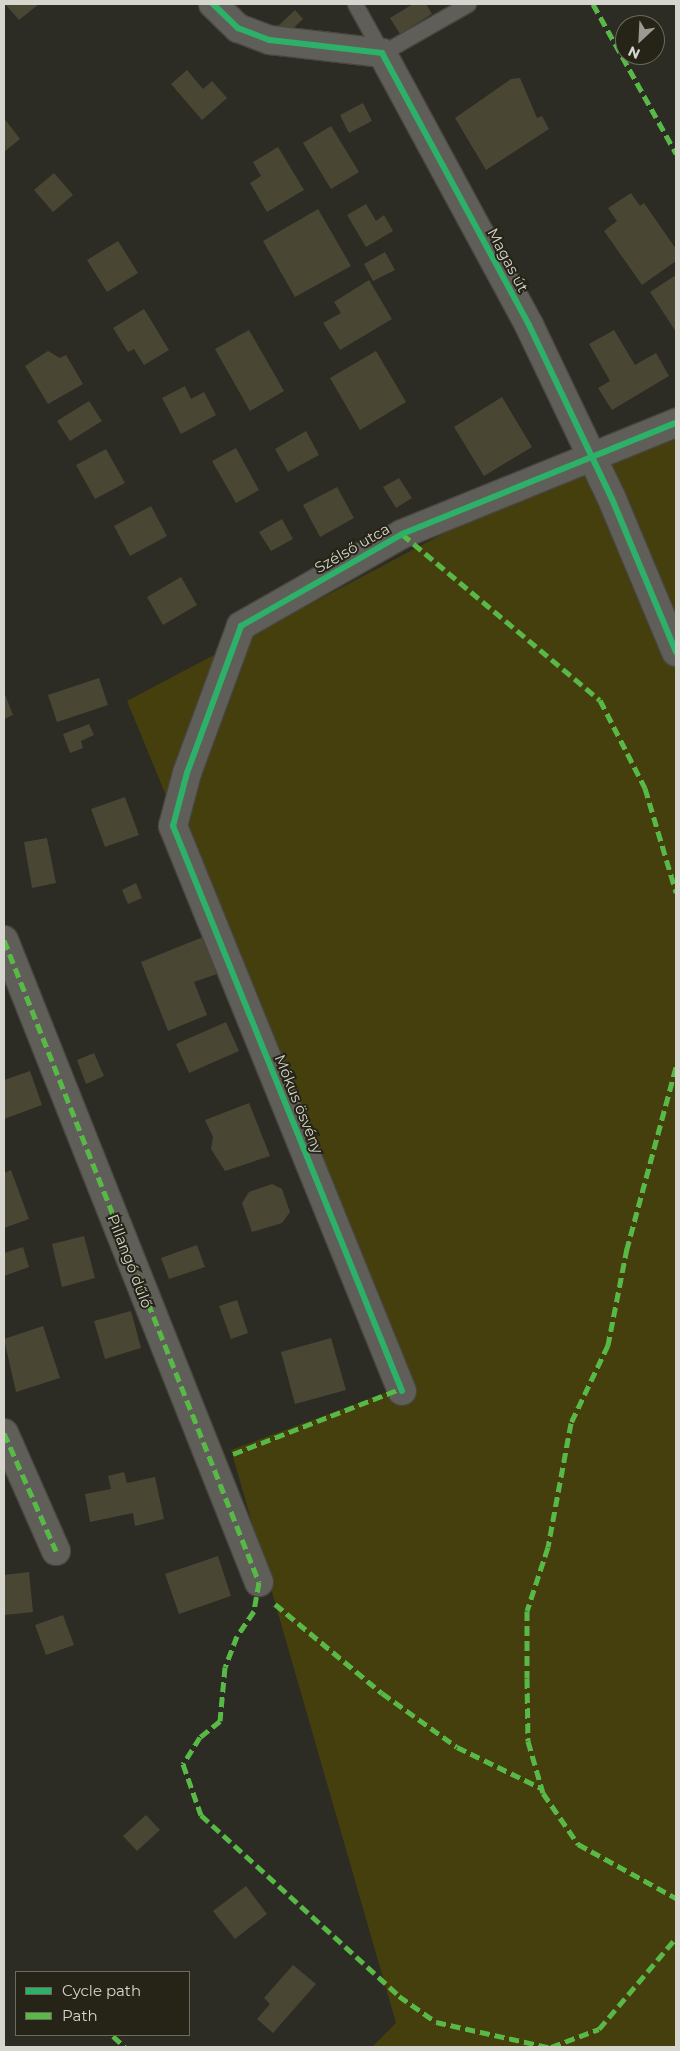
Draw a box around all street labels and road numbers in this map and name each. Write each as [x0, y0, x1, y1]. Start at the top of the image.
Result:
street label: Magas út [484, 225, 532, 295]
street label: Szélső utca [311, 519, 393, 577]
street label: Mókus ösvény [271, 1052, 327, 1156]
street label: Pillangó dűlő [104, 1211, 156, 1311]

